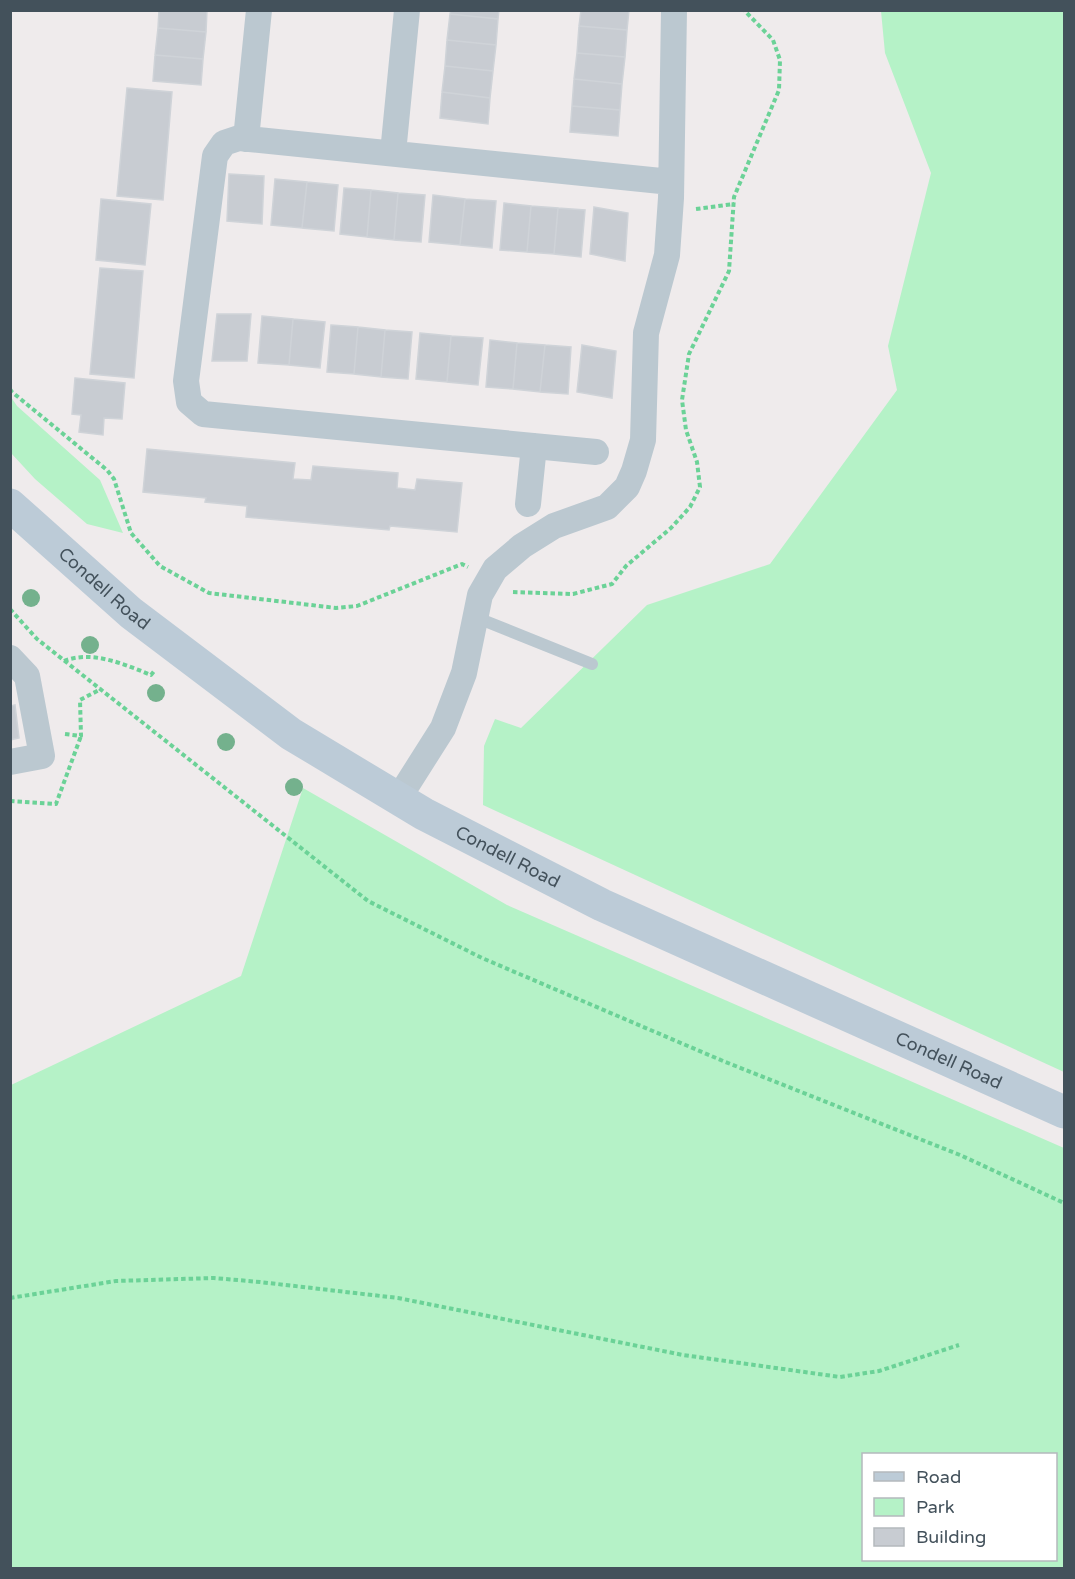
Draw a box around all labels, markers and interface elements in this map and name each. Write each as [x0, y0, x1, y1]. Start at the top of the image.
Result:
street label: Condell Road [54, 543, 154, 635]
street label: Condell Road [452, 821, 564, 893]
street label: Condell Road [892, 1027, 1006, 1094]
legend [862, 1453, 1057, 1561]
text: Road [916, 1466, 961, 1488]
text: Park [916, 1496, 955, 1518]
text: Building [916, 1526, 986, 1548]

